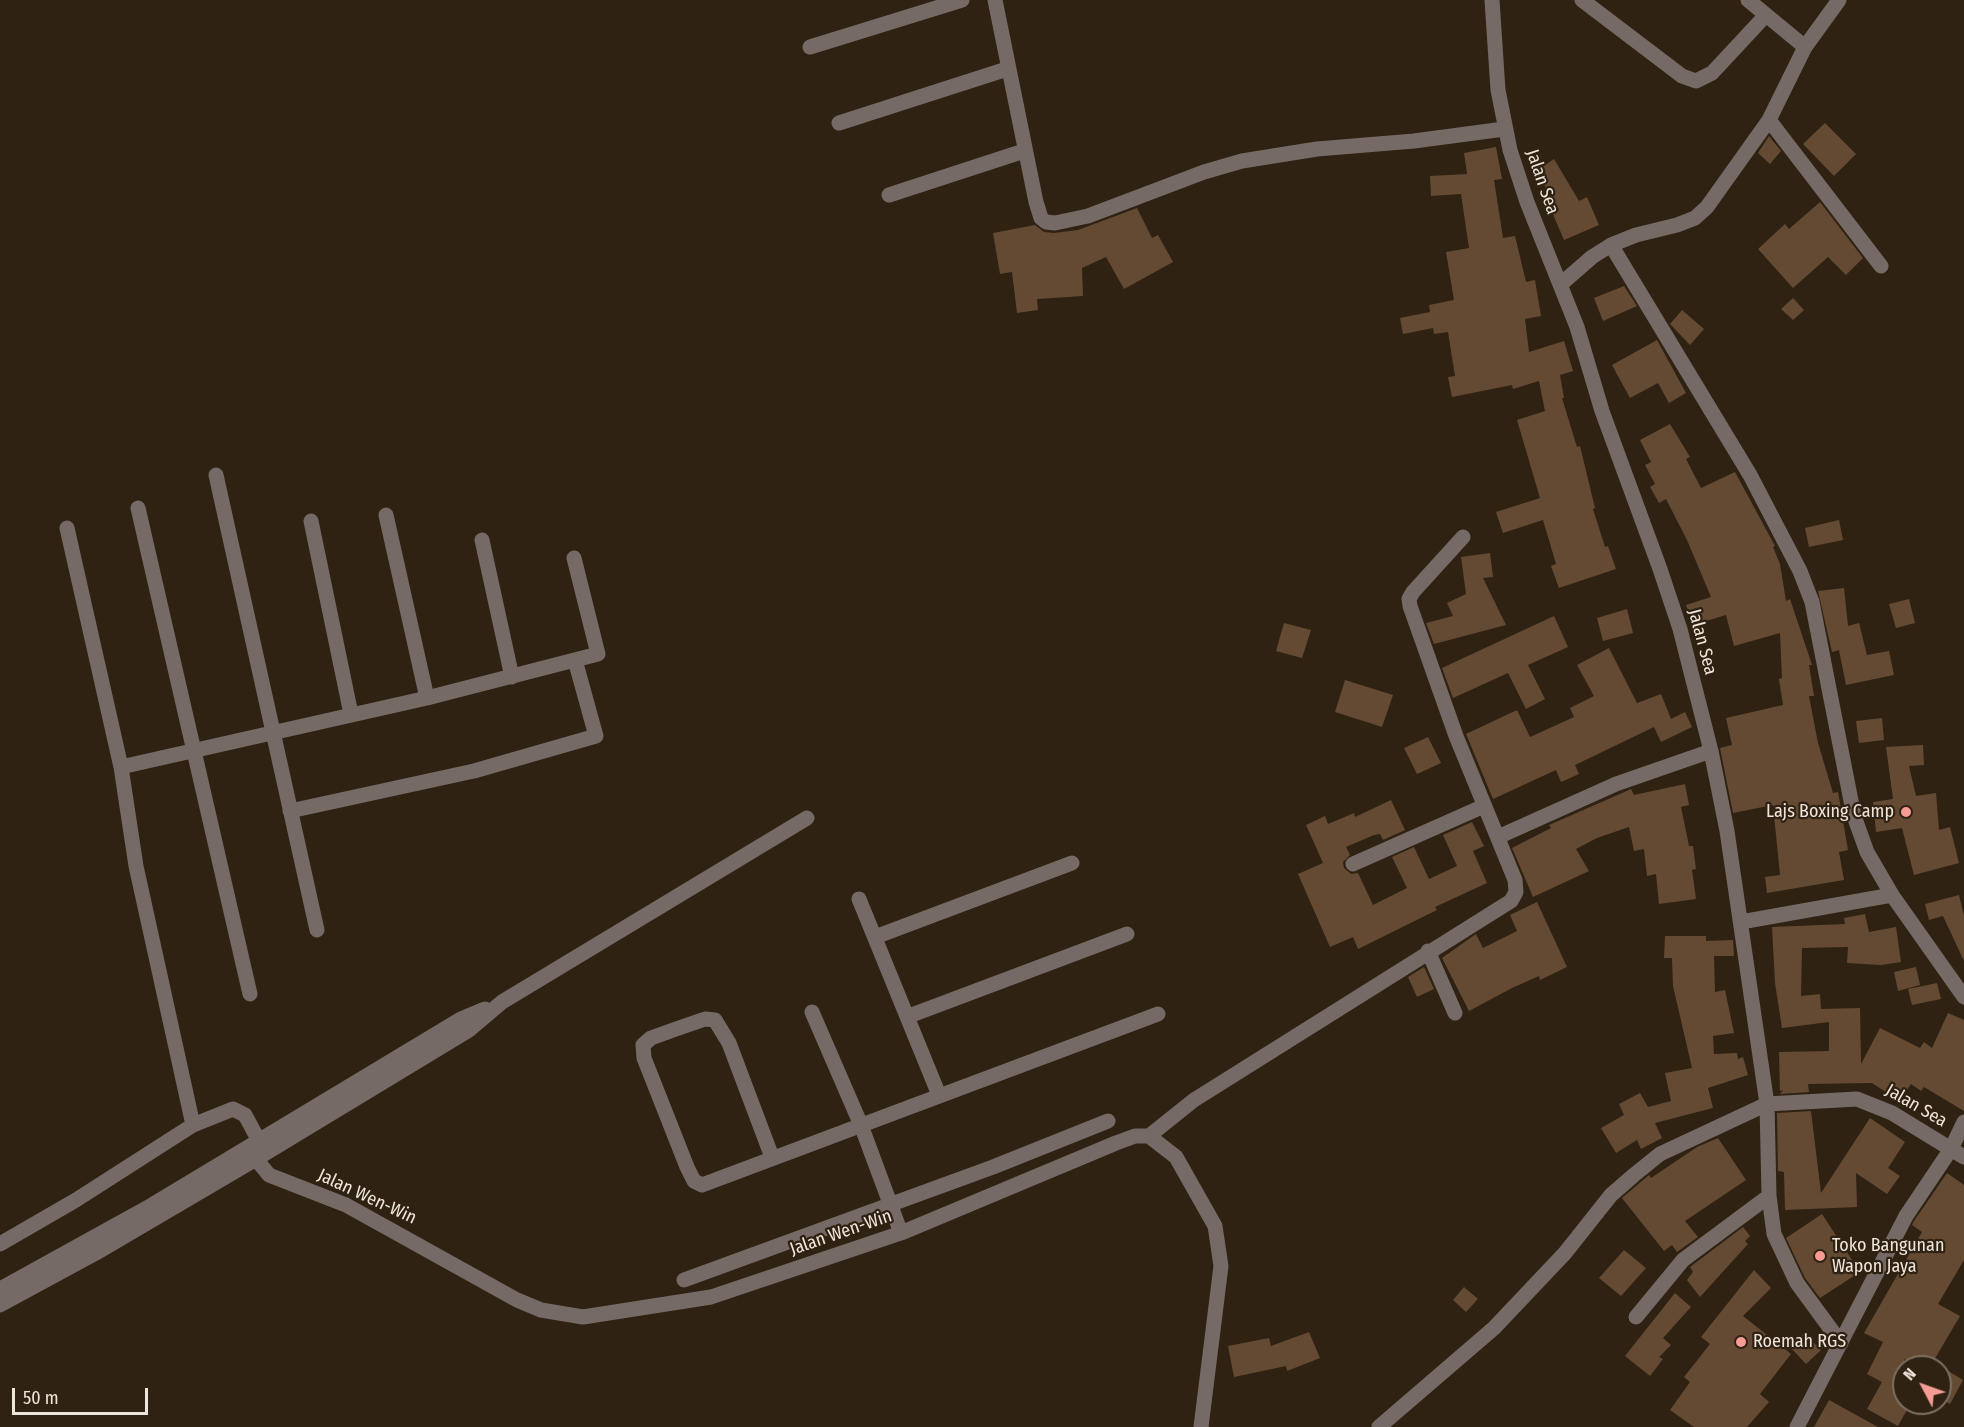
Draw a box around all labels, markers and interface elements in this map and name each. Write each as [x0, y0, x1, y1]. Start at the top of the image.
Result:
street label: Jalan Sea [1521, 147, 1563, 217]
street label: Jalan Sea [1683, 607, 1721, 677]
place label: Lajs Boxing Camp [1766, 801, 1894, 823]
marker: Lajs Boxing Camp [1899, 805, 1913, 819]
street label: Jalan Sea [1881, 1080, 1951, 1132]
street label: Jalan Wen-Win [314, 1165, 420, 1229]
street label: Jalan Wen-Win [787, 1205, 895, 1261]
place label: Toko Bangunan Wapon Jaya [1832, 1235, 1944, 1278]
marker: Toko Bangunan Wapon Jaya [1813, 1249, 1827, 1263]
place label: Roemah RGS [1753, 1331, 1846, 1353]
marker: Roemah RGS [1734, 1335, 1748, 1349]
north arrow [1892, 1355, 1952, 1415]
text: N [1899, 1364, 1920, 1384]
scale bar [15, 1376, 152, 1414]
text: 50 m [23, 1387, 59, 1409]

